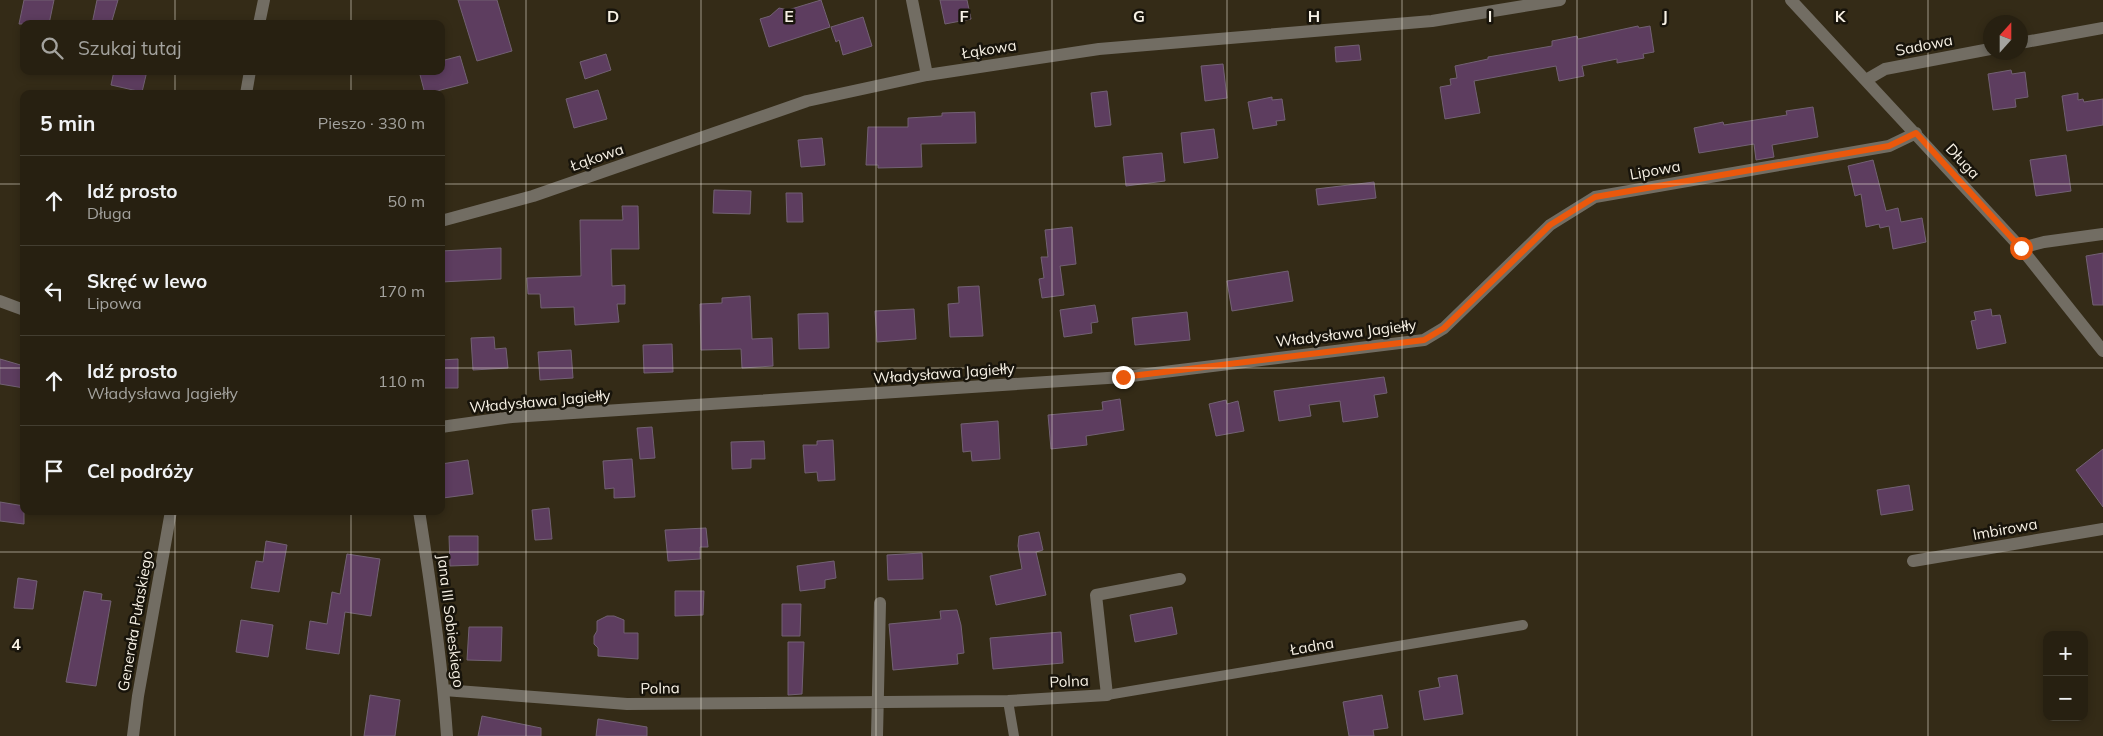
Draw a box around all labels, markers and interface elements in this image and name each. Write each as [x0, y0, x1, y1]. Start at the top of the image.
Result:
text: D [607, 6, 619, 26]
text: E [784, 6, 794, 26]
text: F [959, 6, 969, 26]
text: G [1133, 6, 1145, 26]
text: H [1308, 6, 1320, 26]
text: I [1488, 6, 1492, 26]
text: J [1662, 6, 1668, 26]
text: K [1835, 6, 1847, 26]
north arrow [1983, 15, 2028, 60]
search box [20, 20, 445, 75]
street label: Sadowa [1894, 30, 1954, 60]
icon: search [38, 34, 66, 62]
street label: Łąkowa [959, 35, 1018, 63]
text: Szukaj tutaj [78, 36, 181, 60]
text: 5 min [40, 110, 95, 136]
text: Pieszo · 330 m [318, 113, 425, 133]
street label: Łąkowa [567, 139, 626, 175]
street label: Długa [1942, 139, 1984, 183]
street label: Lipowa [1628, 156, 1682, 184]
text: Idź prosto [87, 179, 178, 203]
icon: ahead [40, 187, 68, 215]
text: 50 m [388, 191, 425, 211]
text: Długa [87, 203, 131, 223]
route start [2010, 237, 2033, 260]
text: Skręć w lewo [87, 269, 207, 293]
icon: left [40, 277, 68, 305]
text: 170 m [378, 281, 425, 301]
text: Lipowa [87, 293, 142, 313]
street label: Władysława Jagiełły [1275, 315, 1417, 351]
text: Idź prosto [87, 359, 178, 383]
street label: Władysława Jagiełły [873, 359, 1015, 387]
route end [1112, 366, 1135, 389]
icon: ahead [40, 367, 68, 395]
text: 110 m [378, 371, 425, 391]
text: Władysława Jagiełły [87, 383, 238, 403]
street label: Władysława Jagiełły [469, 385, 611, 417]
icon: arrive [40, 457, 68, 485]
text: Cel podróży [87, 459, 193, 483]
street label: Imbirowa [1971, 514, 2039, 544]
street label: Generała Pułaskiego [113, 549, 157, 693]
street label: Jana III Sobieskiego [433, 553, 469, 689]
map controls [2043, 631, 2088, 721]
button: + [2043, 631, 2088, 676]
street label: Ładna [1288, 633, 1335, 659]
text: 4 [11, 634, 21, 654]
street label: Polna [1049, 670, 1089, 692]
button: − [2043, 676, 2088, 721]
street label: Polna [640, 678, 680, 698]

